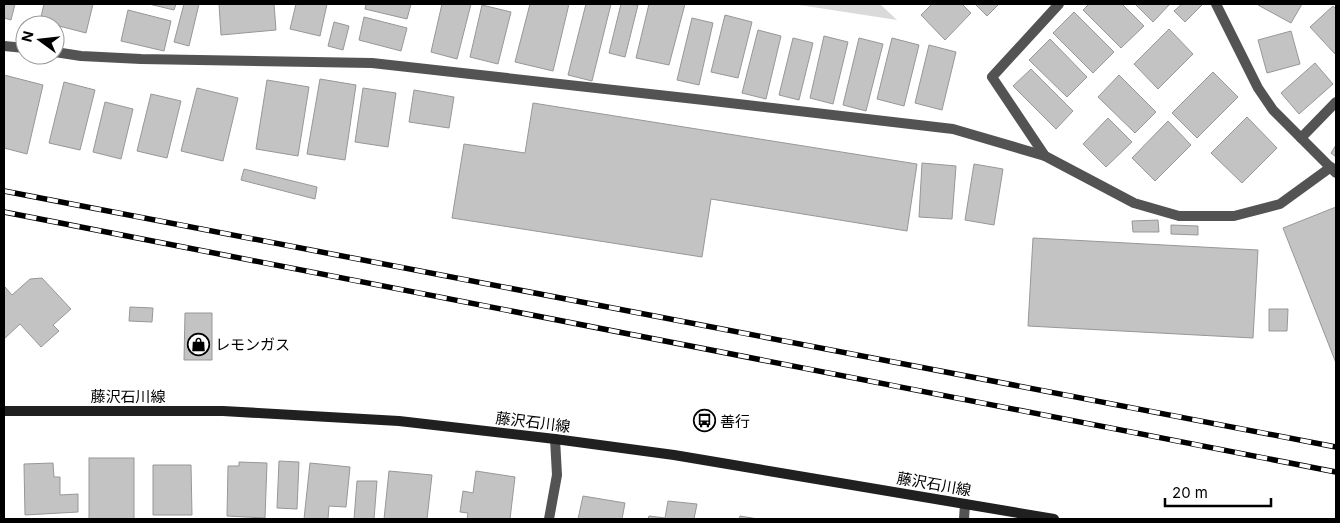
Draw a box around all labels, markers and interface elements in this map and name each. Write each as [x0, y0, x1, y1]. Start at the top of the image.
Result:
north arrow [15, 15, 65, 65]
text: N [17, 29, 37, 44]
shop icon: レモンガス [187, 332, 211, 356]
place label: レモンガス [215, 335, 290, 354]
street label: 藤沢石川線 [90, 387, 166, 406]
street label: 藤沢石川線 [495, 408, 571, 436]
bus stop icon: 善行 [692, 409, 716, 433]
place label: 善行 [720, 412, 750, 431]
street label: 藤沢石川線 [895, 468, 973, 500]
scale bar [1165, 476, 1271, 508]
text: 20 m [1172, 483, 1208, 502]

